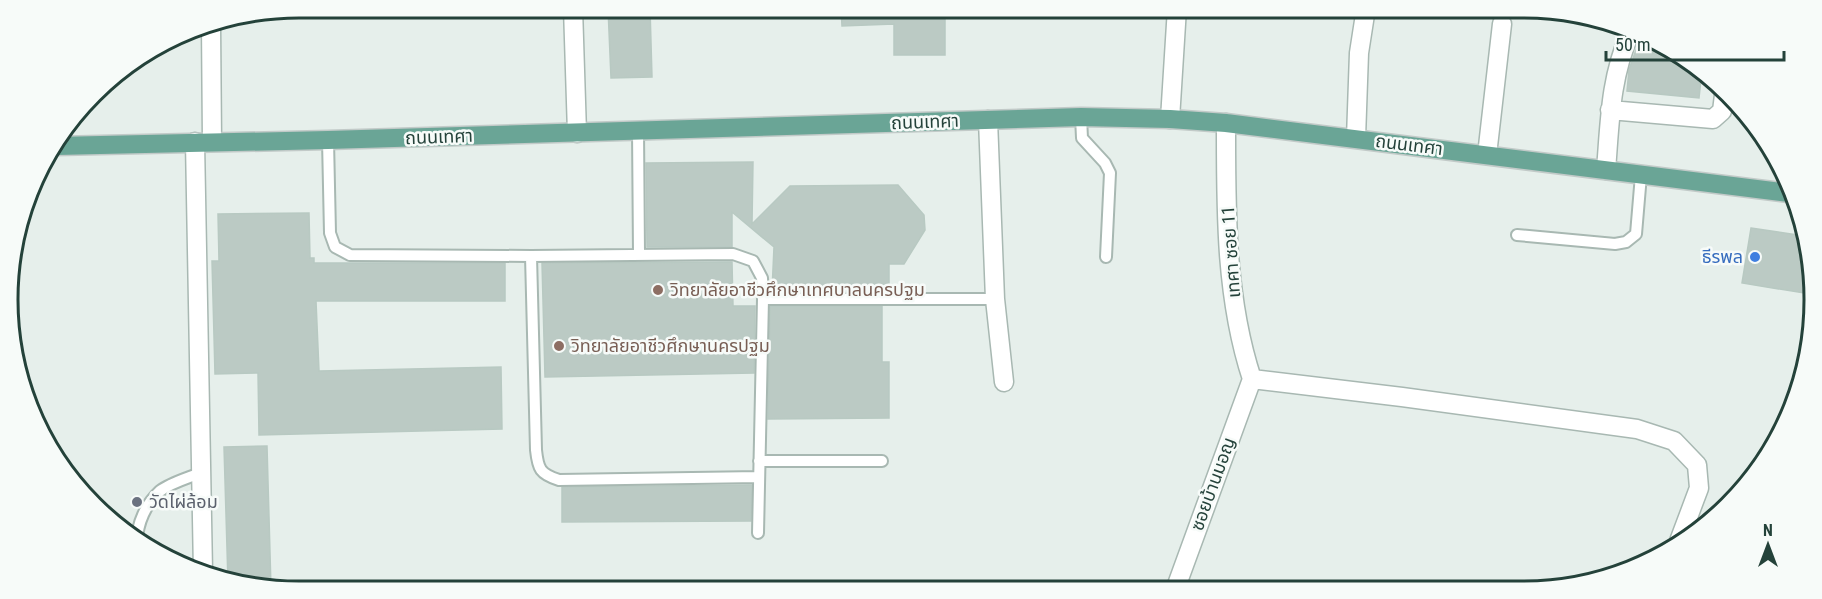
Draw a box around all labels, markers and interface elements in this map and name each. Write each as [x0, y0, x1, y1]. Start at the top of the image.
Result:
scale bar [1606, 24, 1784, 62]
text: 50 m [1615, 34, 1650, 55]
street label: ถนนเทศา [891, 110, 959, 133]
street label: ถนนเทศา [405, 125, 473, 148]
street label: ถนนเทศา [1374, 130, 1444, 159]
street label: เทศา ซอย 11 [1217, 205, 1244, 299]
place label: ธีรพล [1702, 246, 1743, 267]
marker: ธีรพล [1748, 250, 1762, 264]
place label: วิทยาลัยอาชีวศึกษาเทศบาลนครปฐม [669, 279, 925, 300]
marker: วิทยาลัยอาชีวศึกษาเทศบาลนครปฐม [651, 283, 665, 297]
place label: วิทยาลัยอาชีวศึกษานครปฐม [570, 335, 770, 356]
marker: วิทยาลัยอาชีวศึกษานครปฐม [552, 339, 566, 353]
street label: ซอยบ้านมอญ [1186, 434, 1239, 533]
place label: วัดไผ่ล้อม [149, 491, 218, 512]
marker: วัดไผ่ล้อม [130, 495, 144, 509]
north arrow [1738, 515, 1798, 575]
text: N [1763, 521, 1773, 540]

